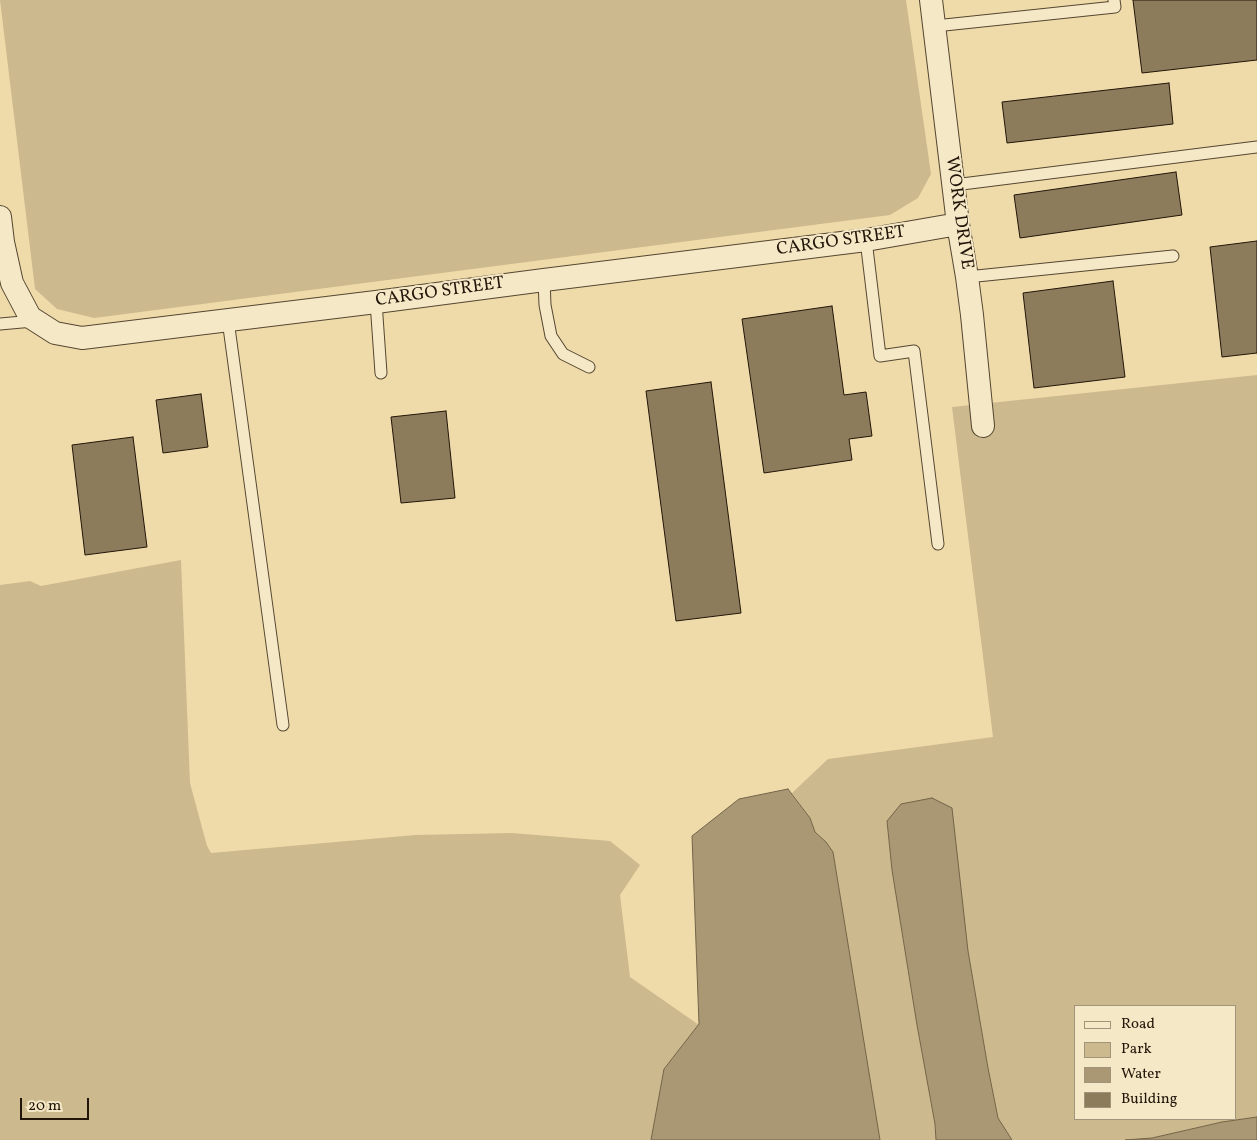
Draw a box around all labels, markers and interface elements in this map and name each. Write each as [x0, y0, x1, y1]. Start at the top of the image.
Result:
street label: WORK DRIVE [939, 155, 977, 271]
street label: CARGO STREET [775, 222, 907, 262]
street label: CARGO STREET [374, 273, 506, 313]
legend [1074, 1005, 1237, 1120]
text: Road [1121, 1014, 1155, 1035]
text: Park [1121, 1039, 1152, 1060]
text: Water [1121, 1064, 1161, 1085]
scale bar [22, 1088, 91, 1120]
text: Building [1121, 1089, 1177, 1110]
text: 20 m [28, 1096, 61, 1117]

